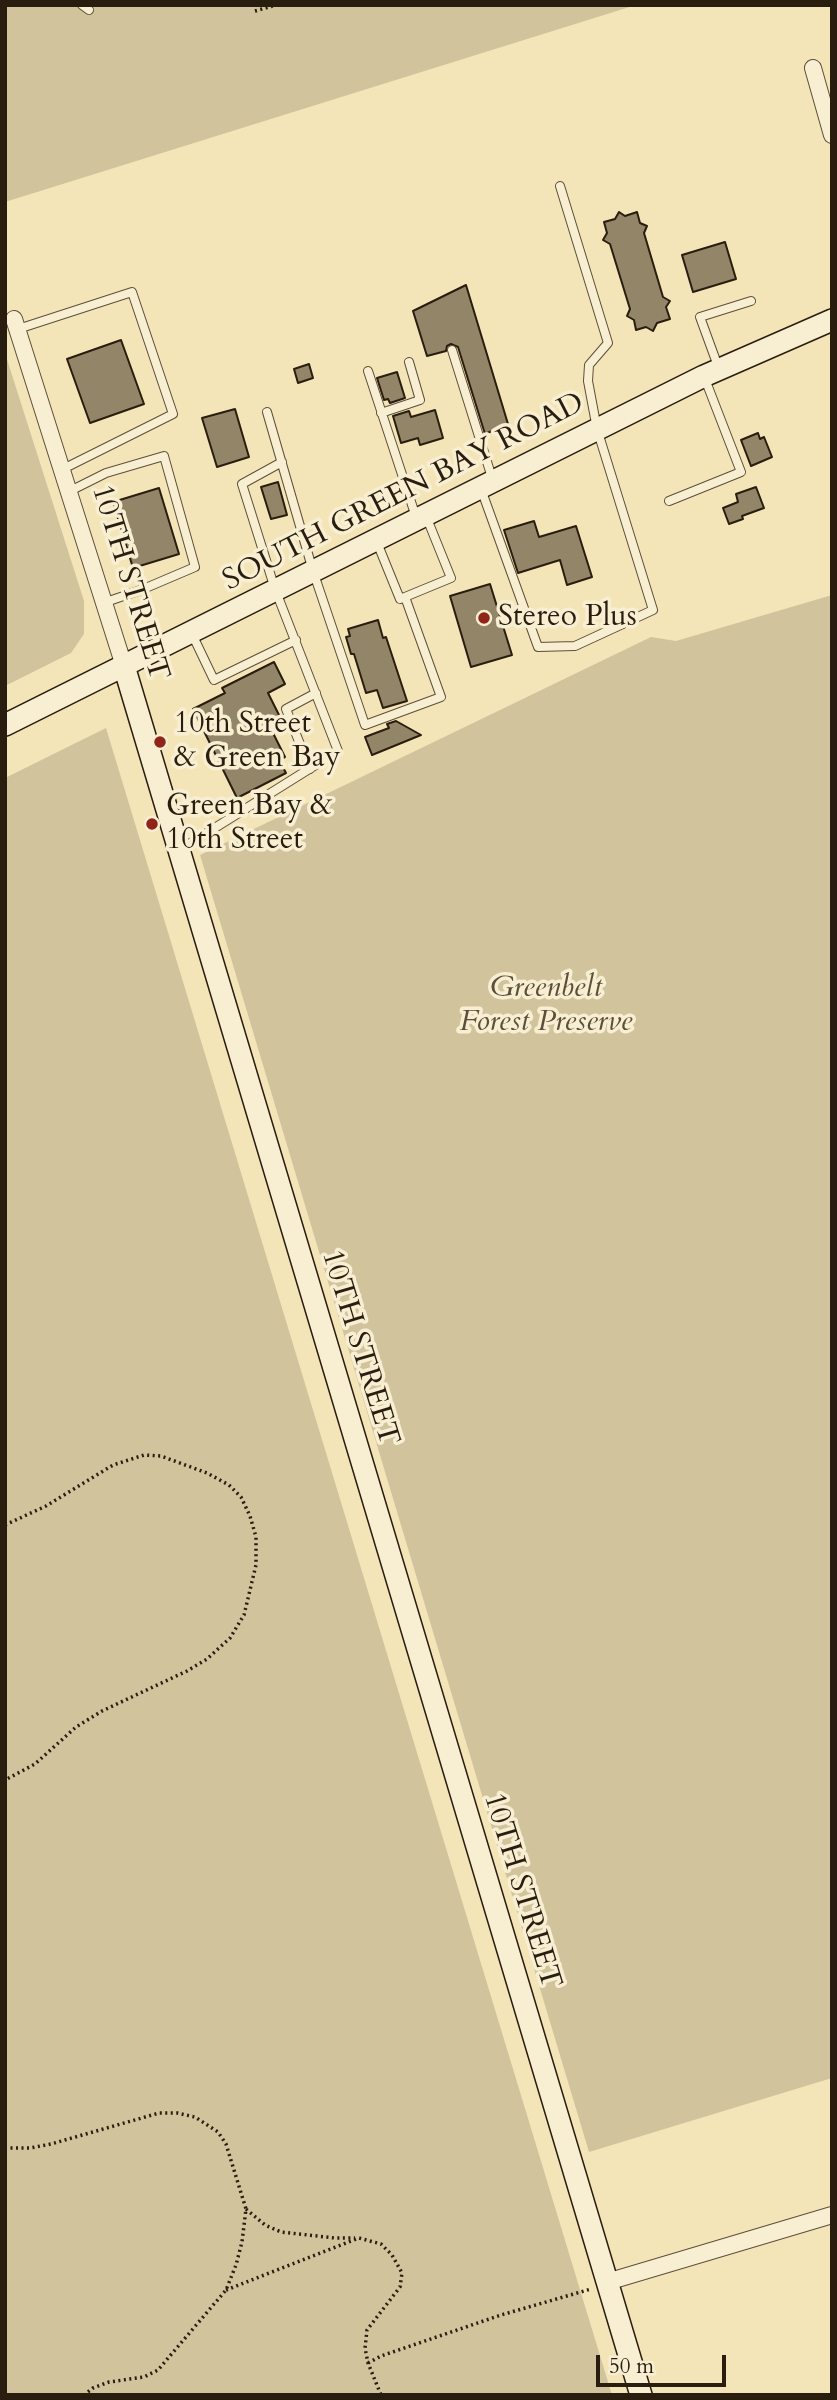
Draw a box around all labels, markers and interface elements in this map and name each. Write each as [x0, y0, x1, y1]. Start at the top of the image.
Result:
street label: SOUTH GREEN BAY ROAD [217, 386, 591, 600]
street label: 10TH STREET [82, 481, 176, 685]
place label: Stereo Plus [498, 600, 637, 636]
marker: Stereo Plus [476, 610, 492, 626]
place label: 10th Street & Green Bay [174, 707, 341, 778]
marker: 10th Street & Green Bay [152, 734, 168, 750]
place label: Green Bay & 10th Street [166, 789, 333, 860]
marker: Green Bay & 10th Street [144, 816, 160, 832]
park label: Greenbelt Forest Preserve [460, 971, 632, 1042]
street label: 10TH STREET [312, 1246, 406, 1450]
street label: 10TH STREET [474, 1789, 568, 1993]
scale bar [599, 2340, 728, 2384]
text: 50 m [609, 2352, 654, 2381]

